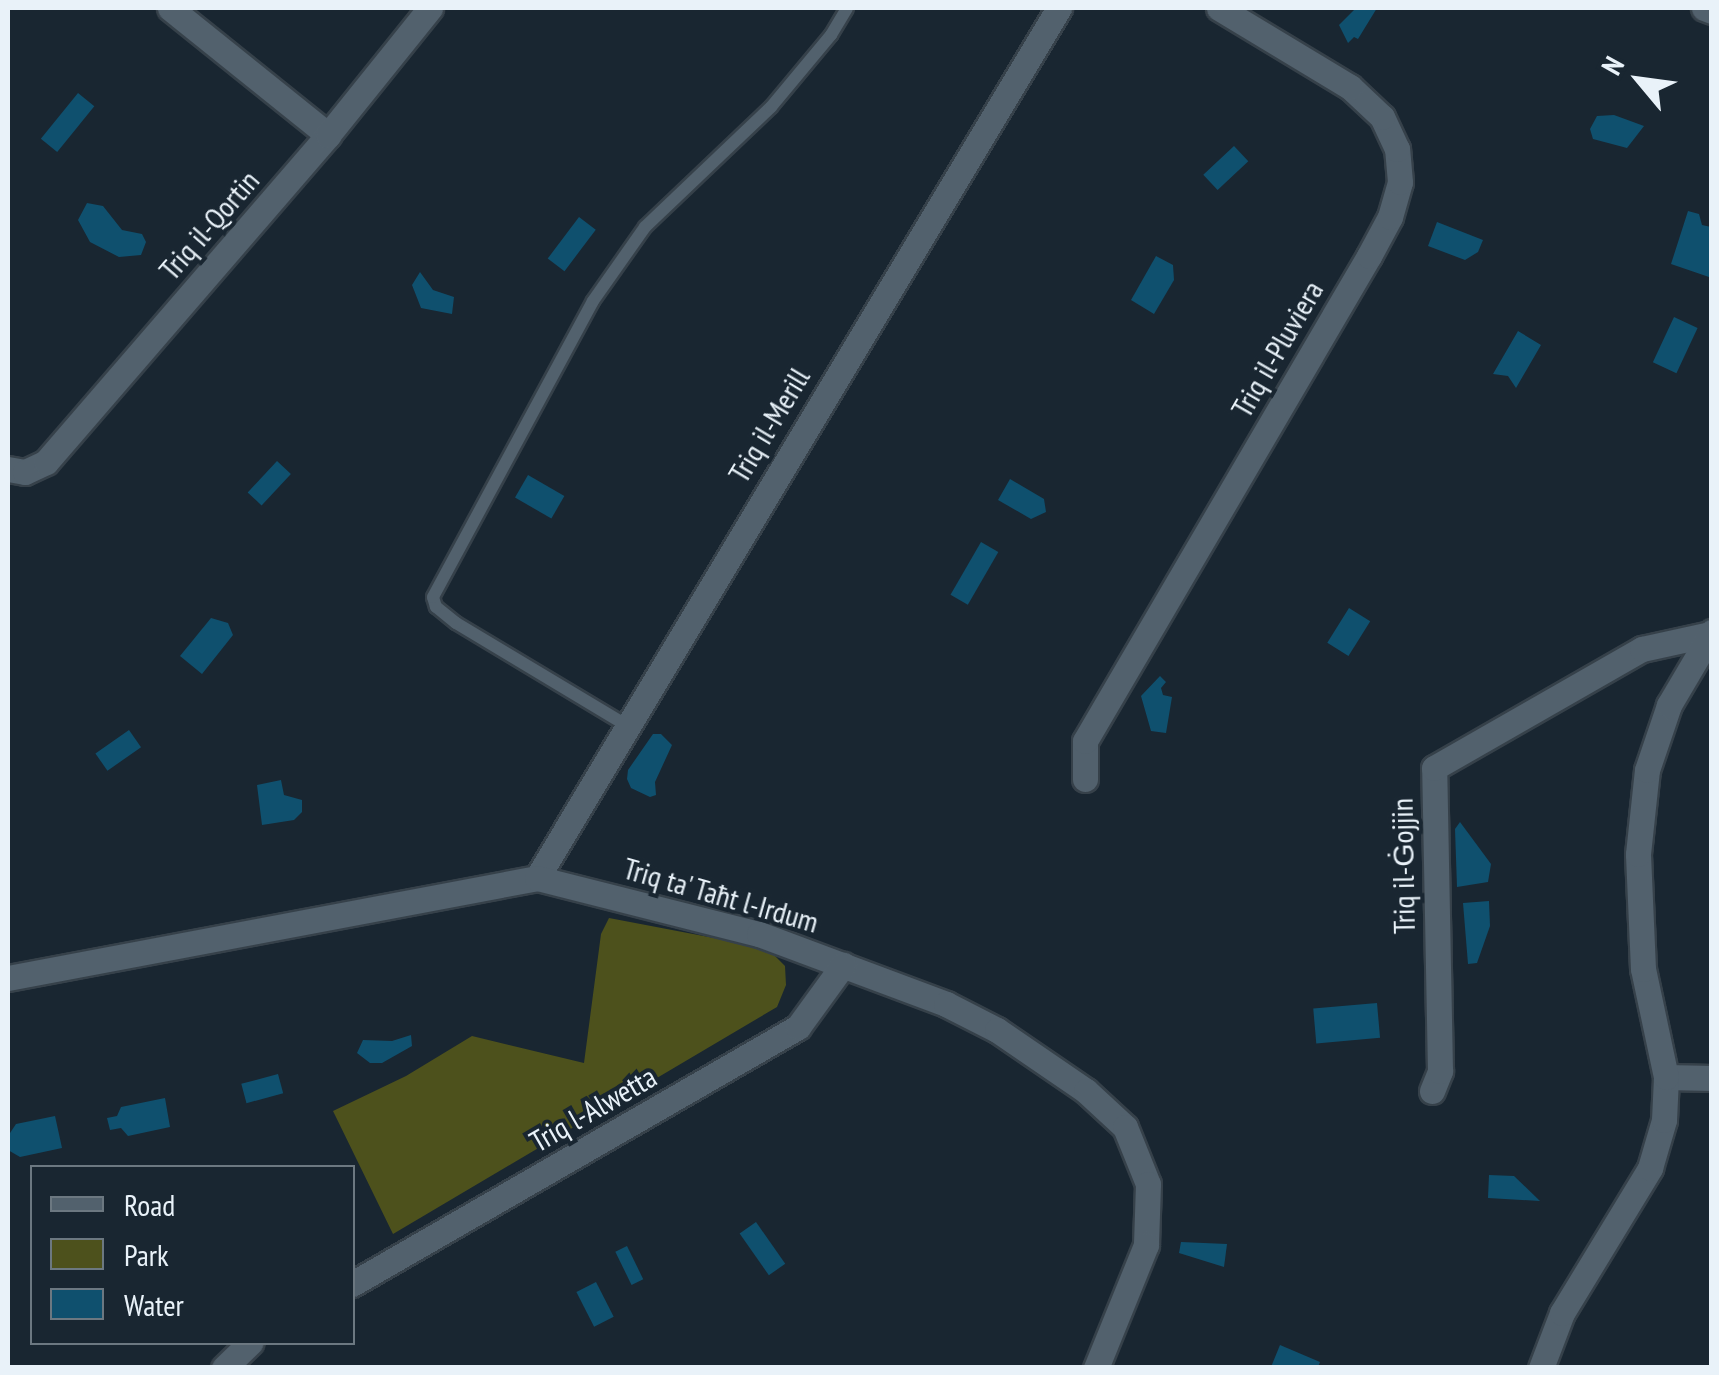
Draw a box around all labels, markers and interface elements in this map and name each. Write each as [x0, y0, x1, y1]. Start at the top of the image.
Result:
north arrow [1589, 30, 1689, 130]
text: N [1592, 50, 1632, 81]
street label: Triq il-Qortin [152, 163, 266, 287]
street label: Triq il-Pluviera [1224, 274, 1330, 424]
street label: Triq il-Merill [721, 361, 817, 489]
street label: Triq il-Ġojjin [1384, 798, 1422, 934]
street label: Triq ta' Taħt l-Irdum [618, 850, 824, 940]
street label: Triq l-Alwetta [523, 1058, 663, 1160]
legend [30, 1165, 355, 1345]
text: Road [124, 1185, 175, 1224]
text: Park [124, 1235, 169, 1274]
text: Water [124, 1285, 184, 1324]

